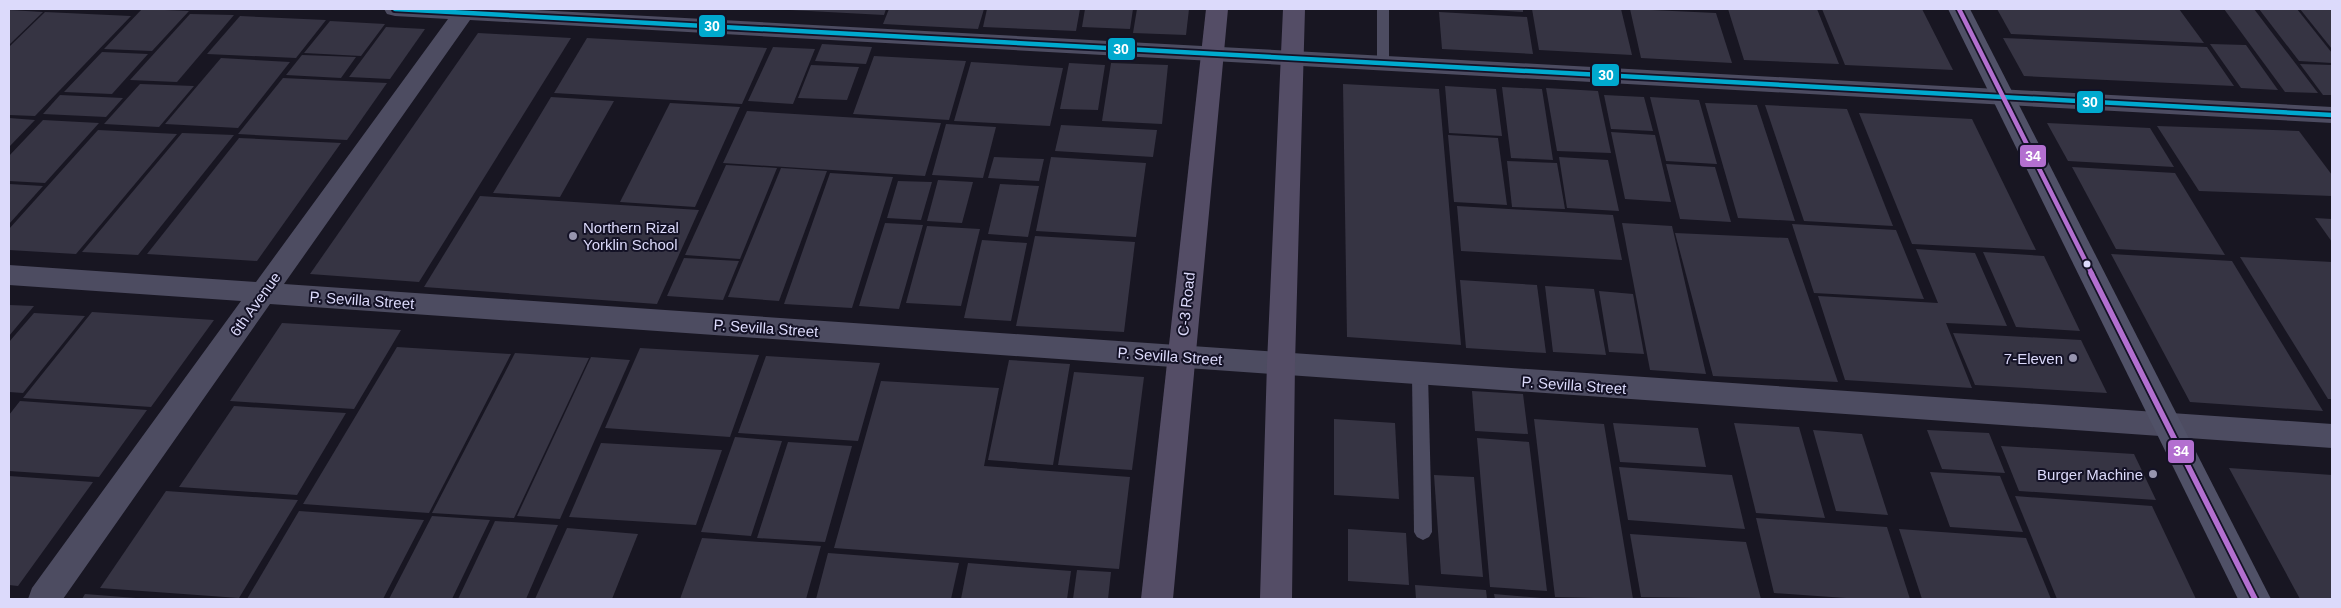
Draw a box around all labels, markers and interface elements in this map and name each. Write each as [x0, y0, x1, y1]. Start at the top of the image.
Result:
line badge: 30 [698, 14, 726, 38]
text: 30 [704, 18, 720, 34]
line badge: 30 [1107, 37, 1136, 61]
text: 30 [1113, 41, 1129, 57]
line badge: 30 [1591, 63, 1620, 87]
text: 30 [1598, 67, 1614, 83]
line badge: 30 [2076, 90, 2104, 114]
text: 30 [2082, 94, 2098, 110]
line badge: 34 [2019, 144, 2047, 168]
text: 34 [2025, 148, 2041, 164]
place label: Northern Rizal Yorklin School [583, 219, 679, 253]
marker: Northern Rizal Yorklin School [567, 230, 579, 242]
unlabelled marker [2082, 259, 2092, 269]
street label: 6th Avenue [226, 269, 284, 339]
street label: C-3 Road [1174, 271, 1198, 337]
street label: P. Sevilla Street [309, 288, 416, 312]
street label: P. Sevilla Street [713, 316, 820, 340]
street label: P. Sevilla Street [1117, 344, 1224, 368]
place label: 7-Eleven [2004, 350, 2063, 367]
marker: 7-Eleven [2067, 352, 2079, 364]
street label: P. Sevilla Street [1521, 373, 1628, 397]
line badge: 34 [2167, 439, 2195, 464]
text: 34 [2173, 443, 2189, 459]
place label: Burger Machine [2037, 466, 2143, 483]
marker: Burger Machine [2147, 468, 2159, 480]

